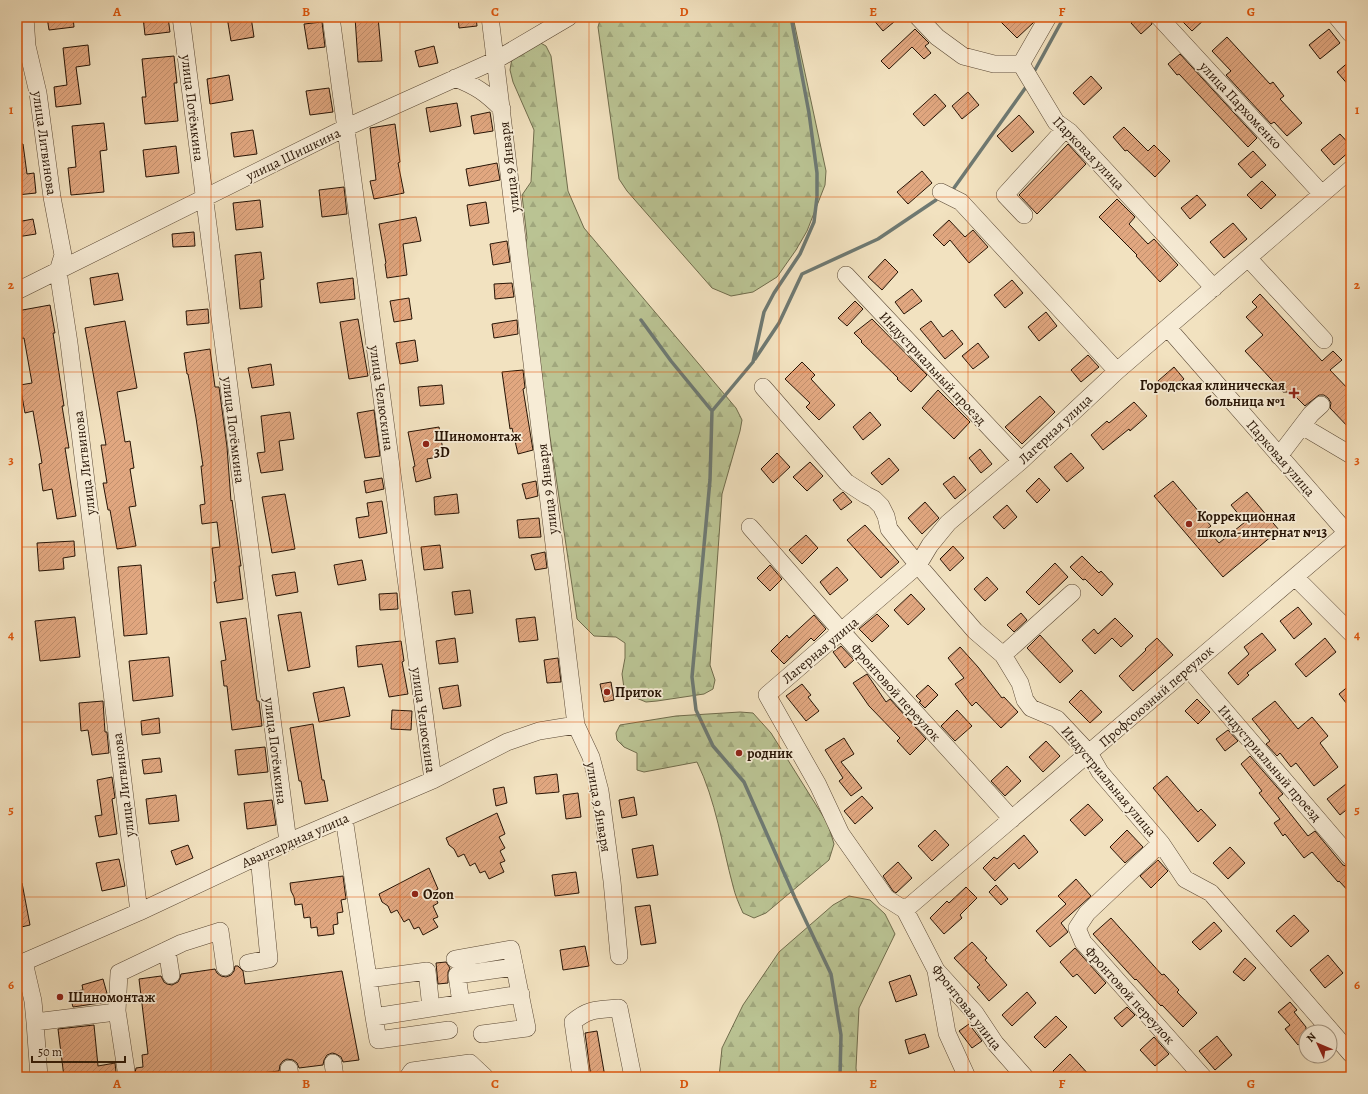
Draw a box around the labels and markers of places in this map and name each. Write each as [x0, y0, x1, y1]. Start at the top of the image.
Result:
place label: Городская клиническая больница №1 [1140, 376, 1285, 411]
marker: Городская клиническая больница №1 [1288, 387, 1300, 399]
place label: Шиномонтаж 3D [434, 427, 521, 462]
marker: Шиномонтаж 3D [421, 439, 431, 449]
place label: Коррекционная школа-интернат №13 [1197, 507, 1327, 542]
marker: Коррекционная школа-интернат №13 [1184, 519, 1194, 529]
place label: Приток [615, 683, 662, 702]
marker: Приток [602, 687, 612, 697]
place label: родник [747, 744, 793, 763]
marker: родник [734, 748, 744, 758]
place label: Ozon [423, 885, 454, 904]
marker: Ozon [410, 889, 420, 899]
place label: Шиномонтаж [68, 988, 155, 1007]
marker: Шиномонтаж [55, 992, 65, 1002]

